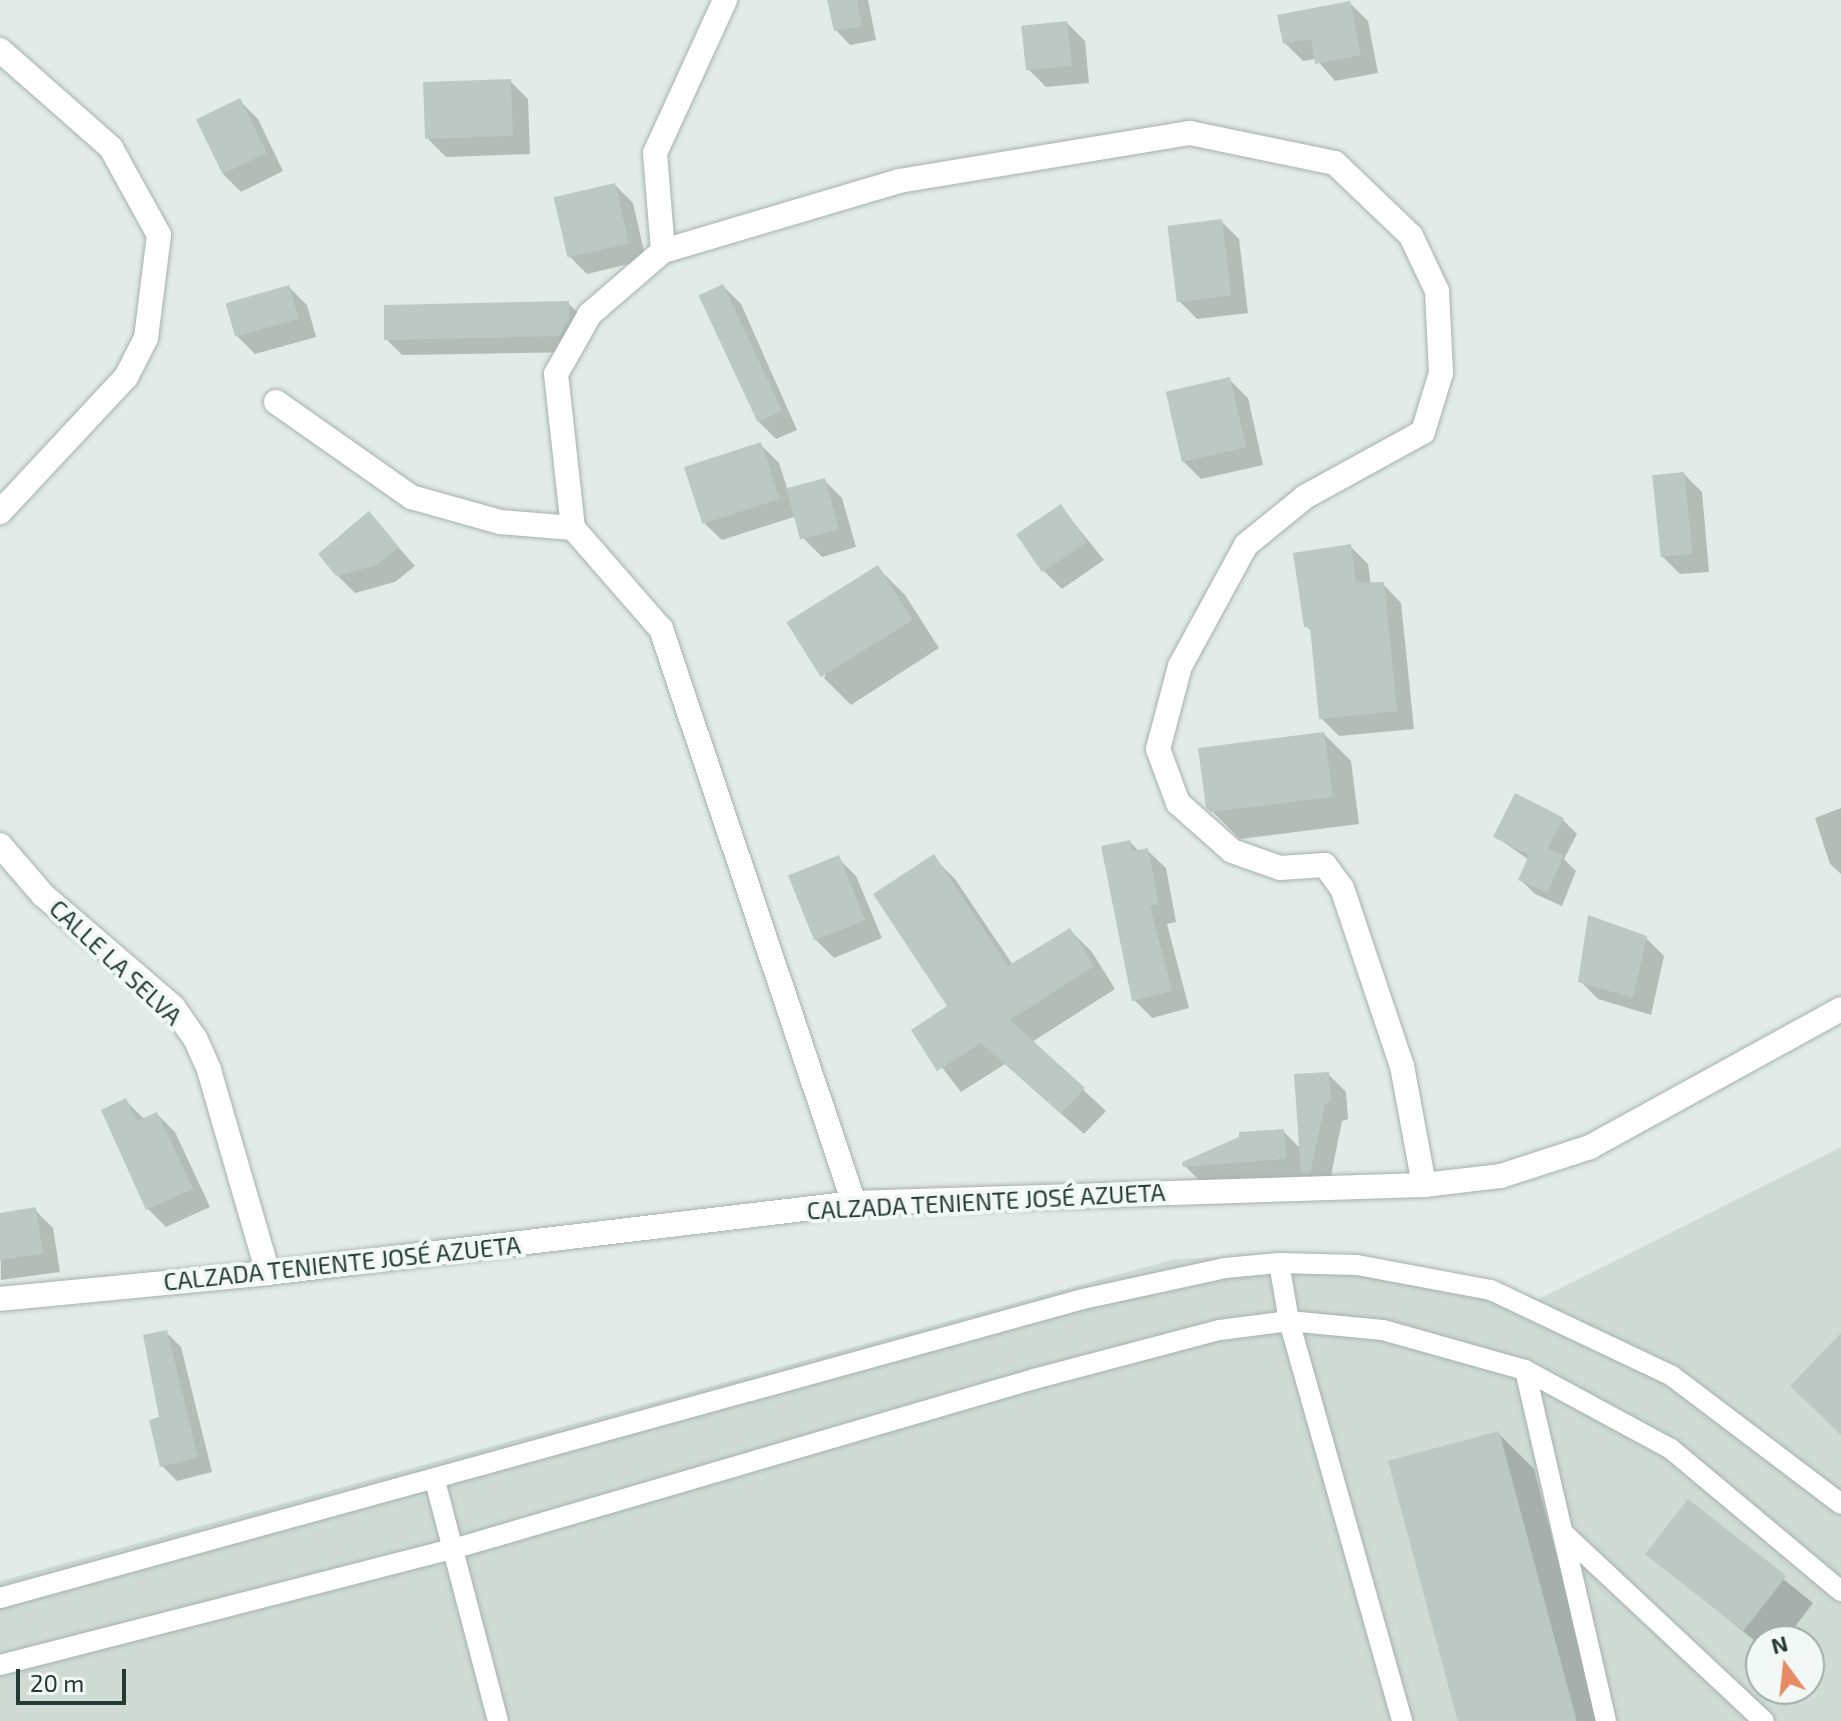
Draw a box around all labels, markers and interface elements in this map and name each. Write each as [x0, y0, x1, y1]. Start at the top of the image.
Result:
street label: CALLE LA SELVA [44, 893, 188, 1031]
street label: CALZADA TENIENTE JOSÉ AZUETA [805, 1177, 1167, 1225]
street label: CALZADA TENIENTE JOSÉ AZUETA [161, 1230, 523, 1296]
north arrow [1745, 1625, 1825, 1705]
text: N [1768, 1629, 1790, 1658]
scale bar [20, 1653, 130, 1703]
text: 20 m [30, 1668, 84, 1697]

